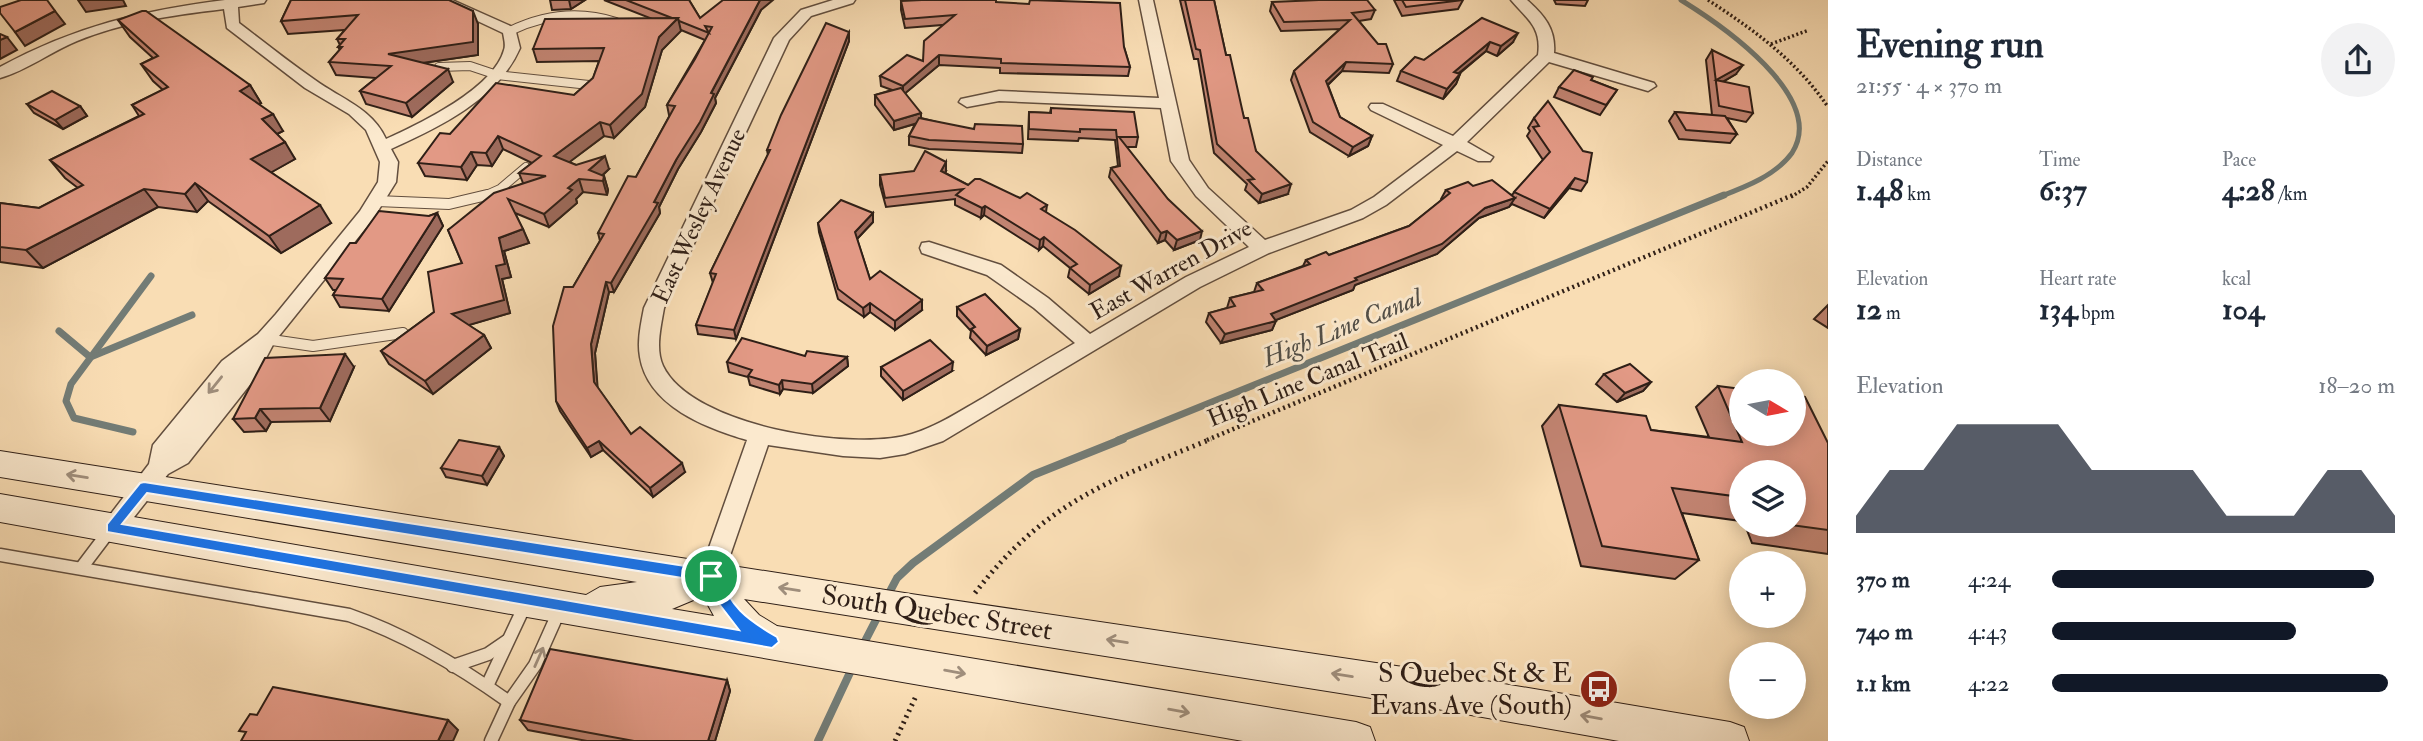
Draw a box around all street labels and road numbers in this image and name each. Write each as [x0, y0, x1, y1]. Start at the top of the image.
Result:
street label: East Wesley Avenue [645, 123, 753, 309]
street label: East Warren Drive [1085, 213, 1257, 327]
street label: High Line Canal Trail [1203, 326, 1413, 434]
street label: South Quebec Street [819, 577, 1055, 649]

